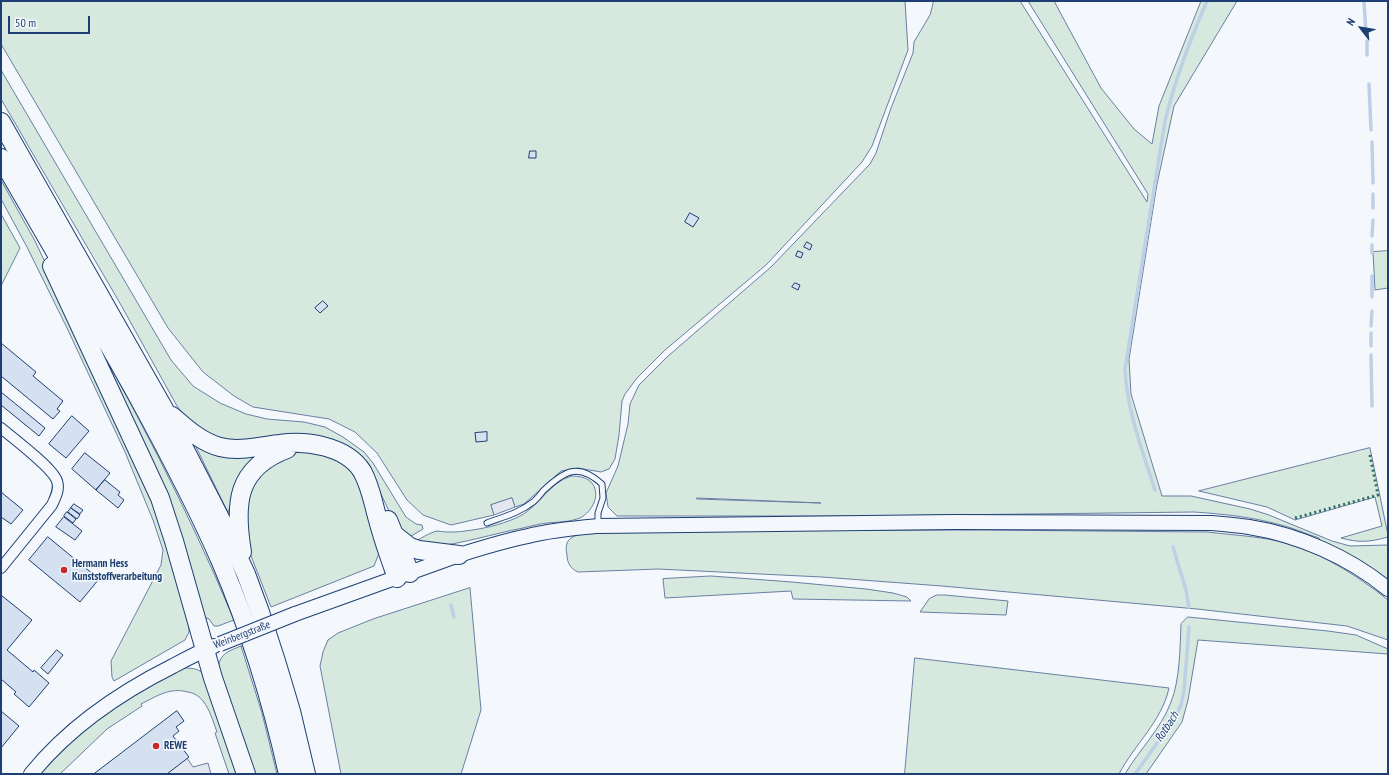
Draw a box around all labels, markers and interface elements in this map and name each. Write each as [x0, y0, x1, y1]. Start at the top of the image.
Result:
scale bar [10, 8, 92, 34]
north arrow [1341, 8, 1381, 48]
text: 50 m [15, 15, 36, 30]
text: N [1343, 16, 1358, 28]
place label: Hermann Hess Kunststoffverarbeitung [72, 557, 162, 583]
marker: Hermann Hess Kunststoffverarbeitung [59, 565, 69, 575]
street label: Weinbergstraße [212, 618, 272, 652]
water label: Rotbach [1152, 709, 1182, 745]
place label: REWE [164, 739, 187, 753]
marker: REWE [151, 741, 161, 751]

